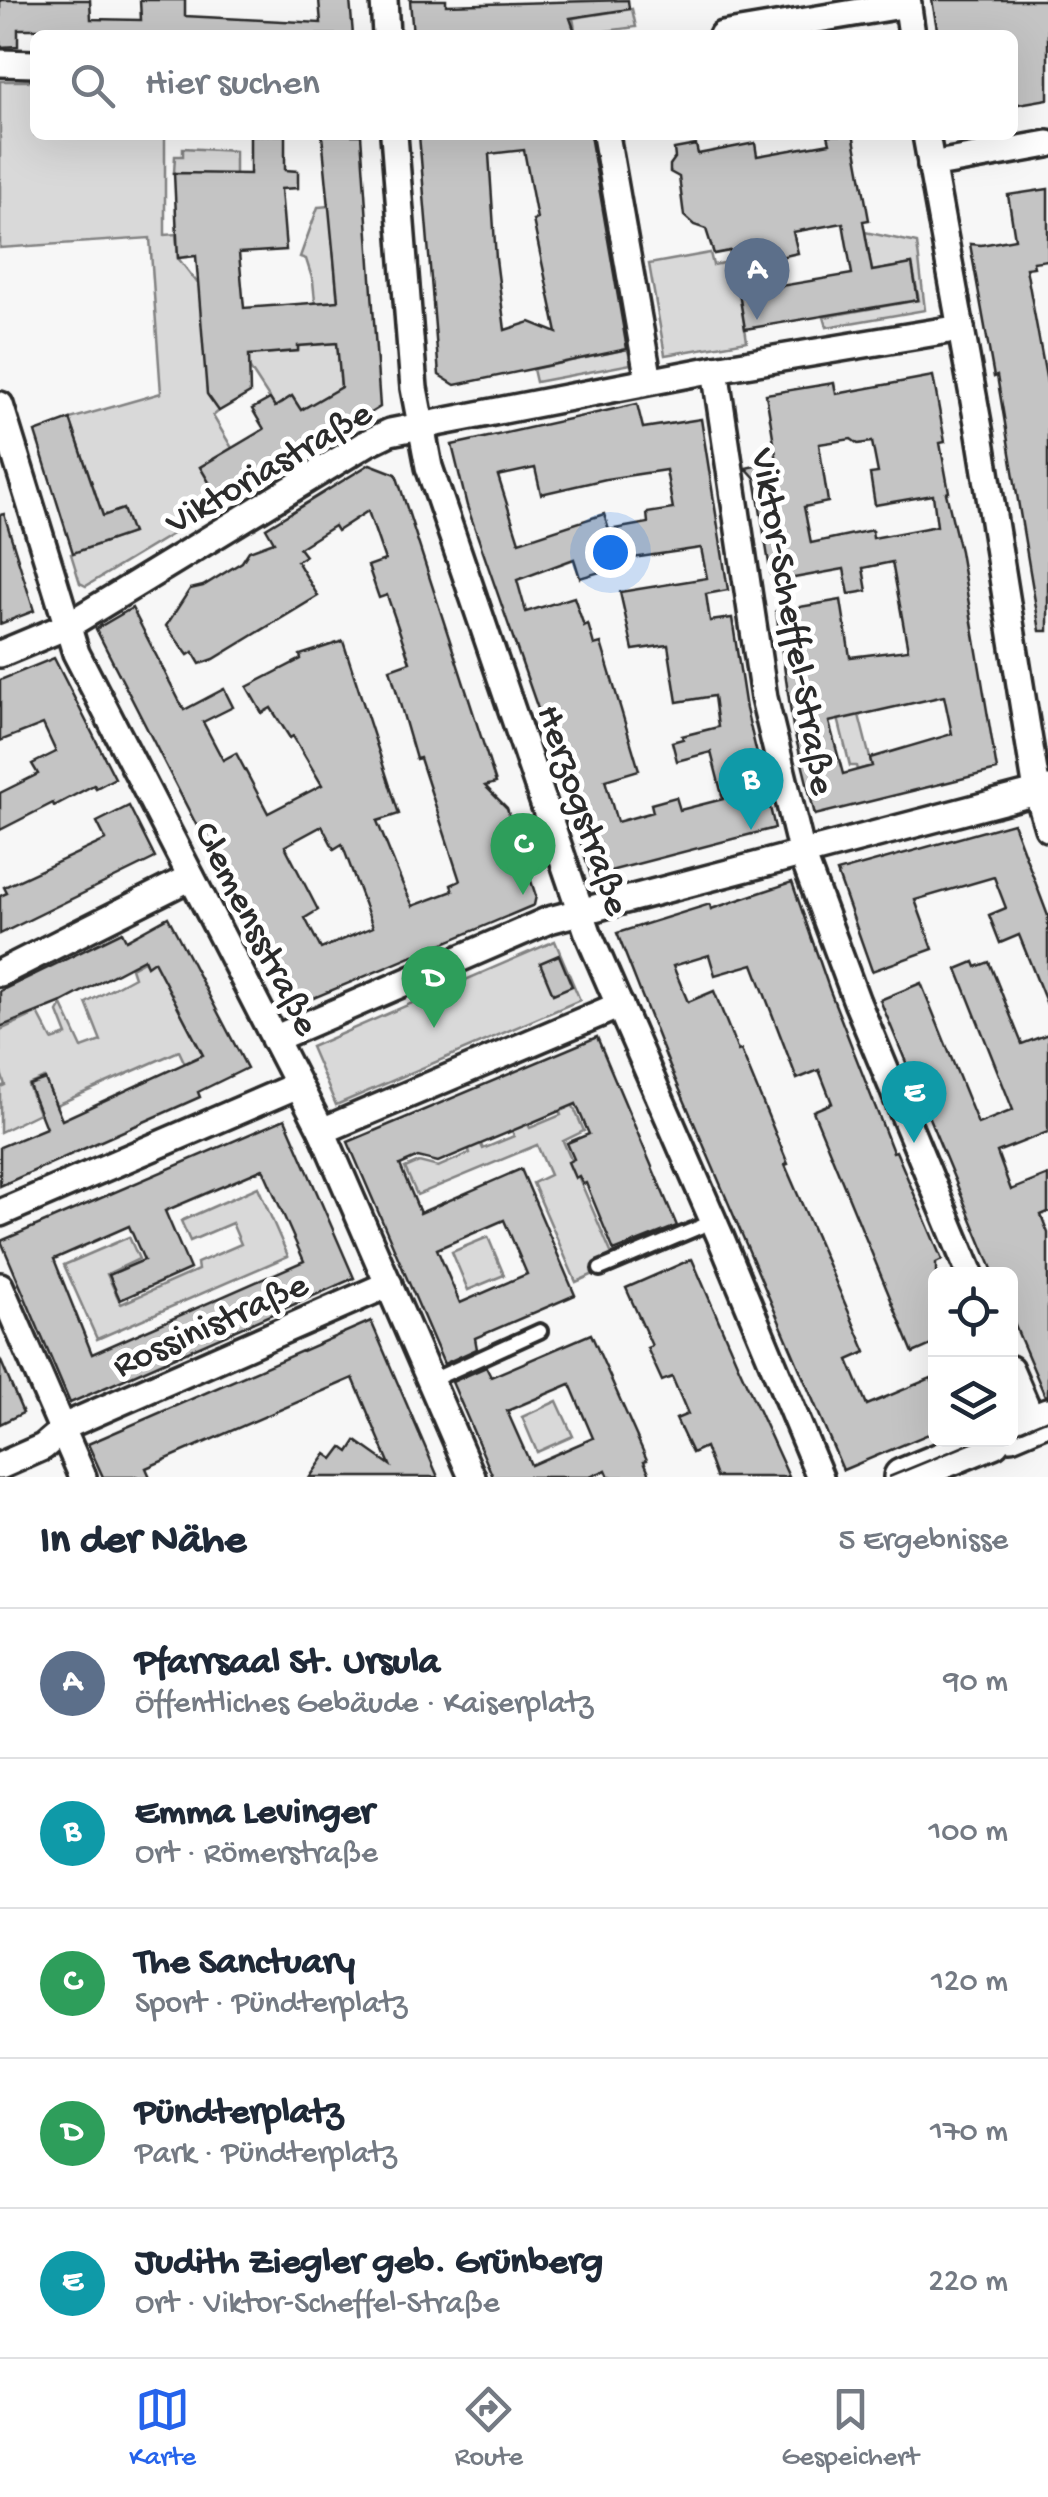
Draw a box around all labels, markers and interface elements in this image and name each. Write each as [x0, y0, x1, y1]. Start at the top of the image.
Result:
search box [30, 30, 1018, 140]
icon: search [65, 58, 120, 113]
text: Hier suchen [145, 63, 320, 107]
pin: A [724, 238, 790, 320]
street label: Viktoriastraße [158, 393, 381, 548]
street label: Viktor-Scheffel-Straße [738, 444, 842, 799]
your location [585, 527, 636, 578]
street label: Herzogstraße [524, 700, 637, 922]
pin: B [718, 748, 784, 830]
pin: C [490, 812, 556, 895]
street label: Clemensstraße [181, 815, 327, 1044]
pin: D [402, 946, 466, 1028]
pin: E [882, 1060, 946, 1143]
street label: Rossinistraße [107, 1265, 316, 1390]
map controls [928, 1267, 1018, 1447]
button: locate [928, 1267, 1018, 1357]
button: layers [928, 1357, 1018, 1447]
text: In der Nähe [40, 1518, 246, 1567]
text: 5 Ergebnisse [839, 1523, 1008, 1561]
text: Pfarrsaal St. Ursula [135, 1642, 440, 1686]
text: A [63, 1664, 82, 1702]
text: 90 m [944, 1664, 1008, 1702]
text: Öffentliches Gebäude · Kaiserplatz [135, 1686, 593, 1724]
text: Emma Levinger [135, 1792, 374, 1836]
text: B [64, 1814, 81, 1852]
text: 100 m [928, 1814, 1008, 1852]
text: Ort · Römerstraße [135, 1836, 378, 1874]
text: The Sanctuary [135, 1942, 355, 1986]
text: C [64, 1964, 81, 2002]
text: 120 m [931, 1964, 1008, 2002]
text: Sport · Pündterplatz [135, 1986, 407, 2024]
text: Pündterplatz [135, 2092, 343, 2136]
text: D [62, 2114, 83, 2152]
text: 170 m [930, 2114, 1008, 2152]
text: Park · Pündterplatz [135, 2136, 396, 2174]
text: Judith Ziegler geb. Grünberg [135, 2242, 603, 2286]
text: E [63, 2264, 82, 2302]
text: 220 m [928, 2264, 1008, 2302]
text: Ort · Viktor-Scheffel-Straße [135, 2286, 500, 2324]
tab: Karte [129, 2382, 196, 2475]
tab: Route [455, 2382, 523, 2475]
tab: Gespeichert [782, 2382, 919, 2475]

